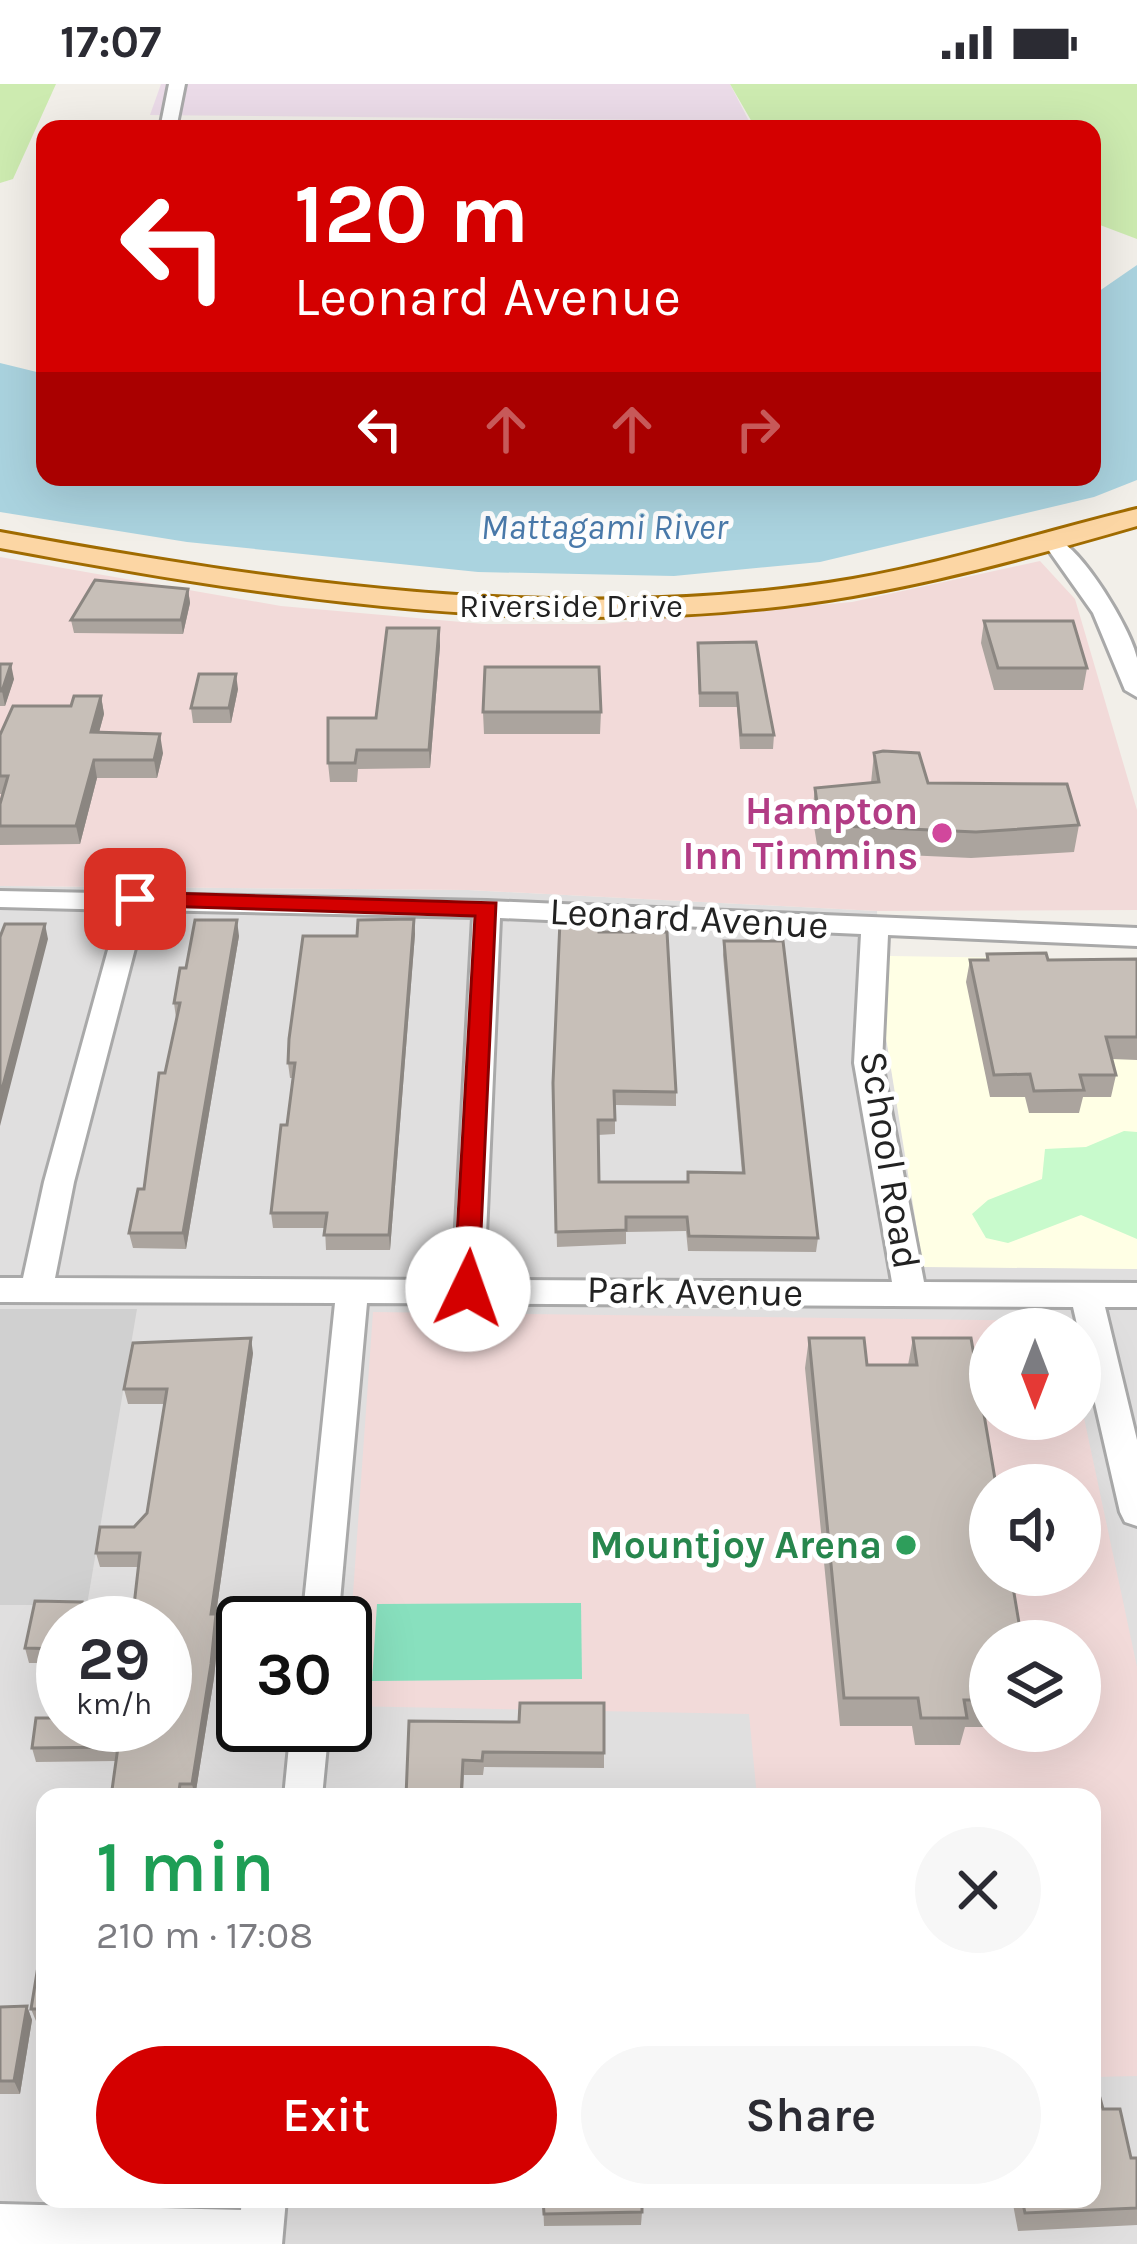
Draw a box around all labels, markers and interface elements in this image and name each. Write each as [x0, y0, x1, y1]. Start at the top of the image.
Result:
text: 17:07 [60, 16, 161, 68]
text: 120 m [294, 165, 529, 263]
icon: left [96, 168, 252, 324]
text: Leonard Avenue [294, 265, 681, 329]
icon: left [347, 396, 413, 462]
icon: ahead [473, 396, 539, 462]
icon: ahead [599, 396, 665, 462]
icon: right [725, 396, 791, 462]
water label: Mattagami River [480, 506, 729, 548]
street label: Riverside Drive [459, 587, 683, 625]
place label: Hampton Inn Timmins [682, 788, 918, 879]
marker: Hampton Inn Timmins [929, 820, 955, 846]
pin [84, 848, 186, 950]
icon: arrive [102, 866, 168, 932]
street label: Leonard Avenue [548, 888, 830, 948]
street label: School Road [850, 1048, 930, 1272]
position arrow [405, 1226, 531, 1352]
street label: Park Avenue [586, 1266, 804, 1316]
north arrow [969, 1308, 1101, 1440]
map controls [969, 1308, 1101, 1752]
button: sound [969, 1464, 1101, 1596]
place label: Mountjoy Arena [590, 1522, 882, 1568]
marker: Mountjoy Arena [893, 1532, 919, 1558]
speed limit sign: 30 [216, 1596, 372, 1752]
button: layers [969, 1620, 1101, 1752]
text: 29 [78, 1624, 150, 1694]
text: km/h [76, 1686, 152, 1722]
text: 1 min [96, 1825, 275, 1909]
button: close [915, 1827, 1041, 1953]
text: 210 m · 17:08 [96, 1912, 313, 1958]
button: Exit [96, 2046, 557, 2184]
button: Share [581, 2046, 1041, 2184]

